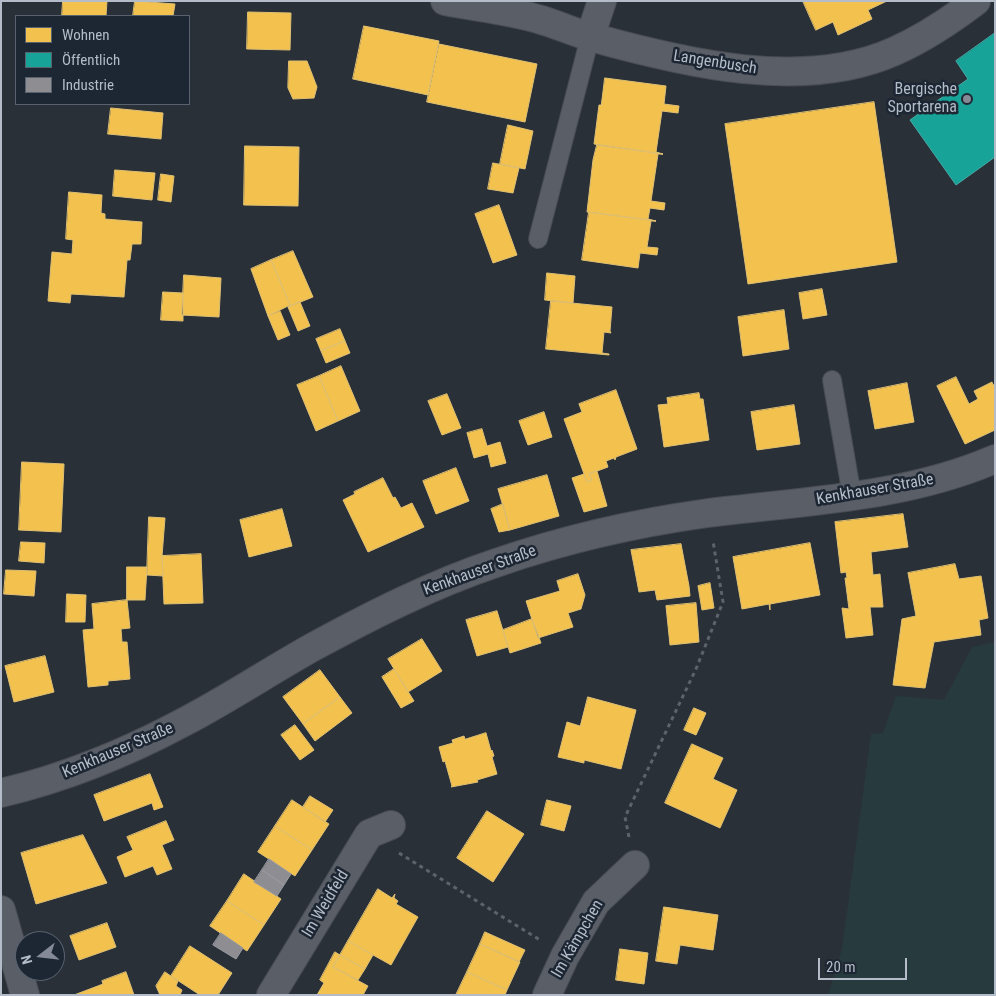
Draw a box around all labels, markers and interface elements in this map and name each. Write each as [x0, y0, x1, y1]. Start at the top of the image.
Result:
legend [15, 15, 190, 105]
text: Wohnen [62, 26, 110, 44]
street label: Langenbusch [672, 47, 758, 79]
text: Öffentlich [62, 51, 120, 69]
text: Industrie [62, 76, 114, 94]
place label: Bergische Sportarena [887, 80, 957, 118]
marker: Bergische Sportarena [961, 93, 973, 105]
street label: Kenkhauser Straße [815, 470, 935, 510]
street label: Kenkhauser Straße [421, 542, 539, 600]
street label: Kenkhauser Straße [60, 719, 176, 783]
street label: Im Weidfeld [299, 867, 353, 941]
street label: Im Kämpchen [548, 897, 608, 981]
north arrow [15, 931, 65, 981]
scale bar [821, 948, 910, 980]
text: N [18, 954, 35, 966]
text: 20 m [826, 958, 856, 976]

